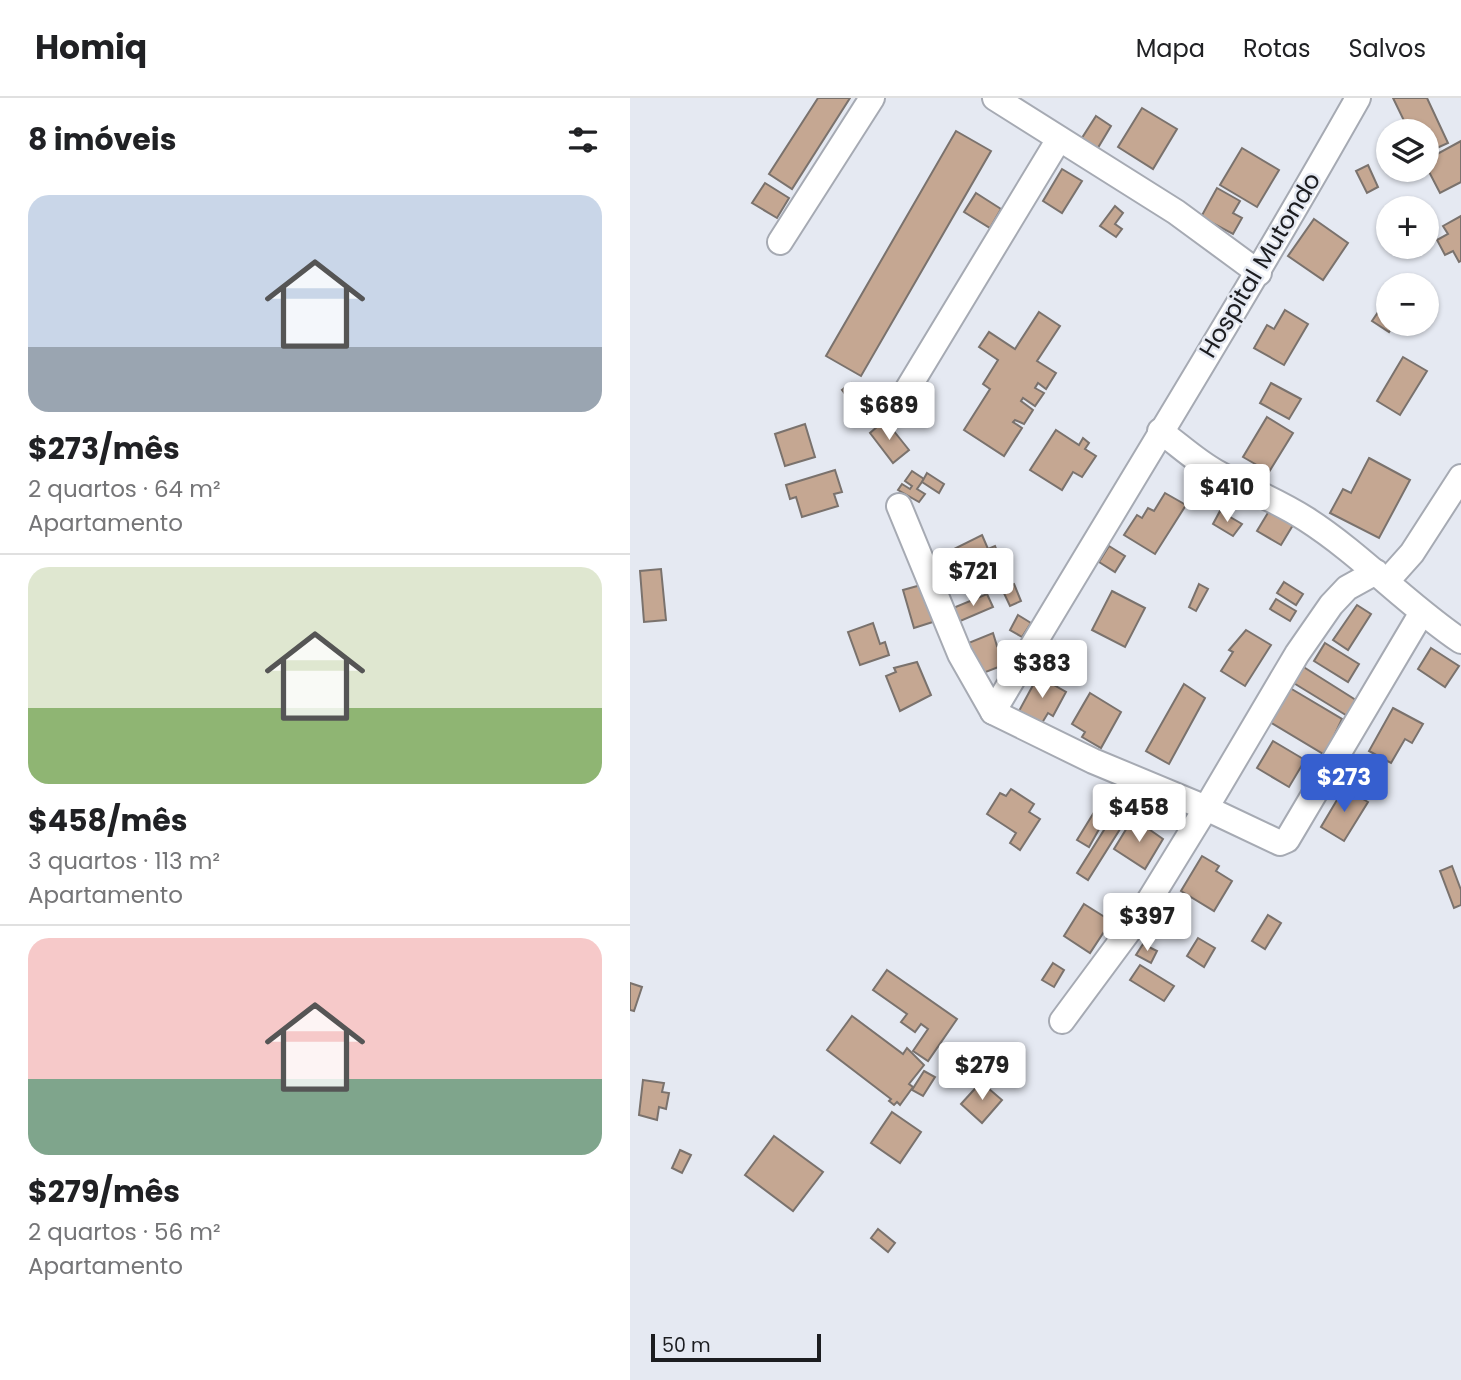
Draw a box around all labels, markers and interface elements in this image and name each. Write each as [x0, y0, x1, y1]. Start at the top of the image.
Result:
text: Homiq [35, 24, 147, 71]
text: Mapa [1136, 32, 1205, 65]
text: Rotas [1243, 32, 1310, 65]
text: Salvos [1348, 32, 1426, 65]
text: 8 imóveis [28, 118, 176, 161]
map controls [1376, 119, 1439, 336]
button: layers [1376, 119, 1439, 182]
icon: filters [564, 121, 602, 159]
street label: Hospital Mutondo [1191, 166, 1328, 364]
button: + [1376, 196, 1439, 259]
icon: home [252, 241, 378, 367]
button: − [1376, 273, 1439, 336]
pin: $689 [848, 382, 930, 442]
text: $689 [860, 389, 918, 421]
text: $273/mês [28, 427, 180, 470]
pin: $410 [1186, 464, 1268, 524]
text: $410 [1200, 471, 1254, 503]
text: 2 quartos · 64 m² [28, 473, 221, 505]
text: Apartamento [28, 507, 183, 539]
pin: $721 [932, 548, 1014, 608]
text: $721 [948, 555, 998, 587]
icon: home [252, 613, 378, 739]
pin: $383 [1001, 640, 1083, 700]
text: $383 [1013, 647, 1071, 679]
pin: $273 [1303, 754, 1385, 814]
text: $273 [1317, 761, 1371, 793]
pin: $458 [1098, 784, 1180, 844]
text: $458 [1109, 791, 1169, 823]
text: $458/mês [28, 799, 188, 842]
text: 3 quartos · 113 m² [28, 845, 220, 877]
text: Apartamento [28, 879, 183, 911]
pin: $397 [1106, 894, 1188, 953]
text: $397 [1119, 900, 1175, 932]
icon: home [252, 984, 378, 1110]
pin: $279 [941, 1042, 1023, 1102]
text: $279 [955, 1049, 1009, 1081]
text: $279/mês [28, 1170, 180, 1213]
text: 2 quartos · 56 m² [28, 1216, 221, 1248]
text: Apartamento [28, 1250, 183, 1282]
scale bar [651, 1331, 821, 1363]
text: 50 m [662, 1332, 711, 1359]

